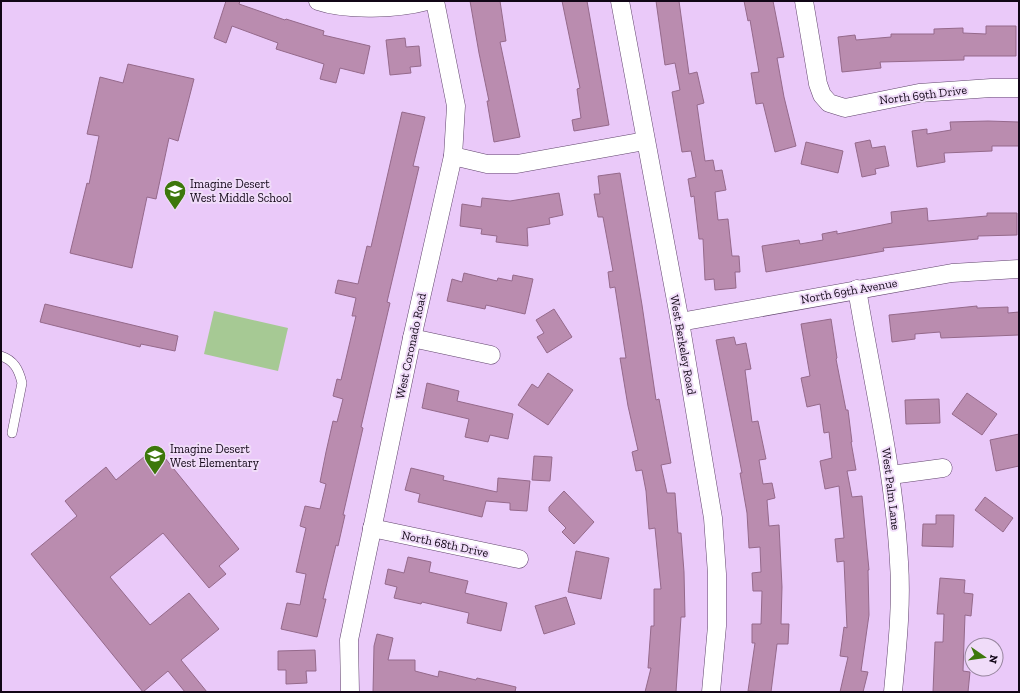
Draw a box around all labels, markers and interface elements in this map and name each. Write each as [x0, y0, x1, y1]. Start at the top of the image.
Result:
street label: North 69th Drive [878, 83, 968, 107]
place label: Imagine Desert West Middle School [190, 177, 292, 205]
school or university icon: Imagine Desert West Middle School [162, 178, 188, 211]
street label: North 69th Avenue [800, 276, 899, 306]
street label: West Coronado Road [393, 291, 429, 400]
street label: West Berkeley Road [667, 294, 699, 396]
place label: Imagine Desert West Elementary [170, 442, 260, 470]
school or university icon: Imagine Desert West Elementary [142, 443, 168, 476]
street label: West Palm Lane [879, 447, 903, 531]
street label: North 68th Drive [400, 528, 490, 560]
north arrow [964, 637, 1004, 677]
text: N [986, 654, 1001, 665]

